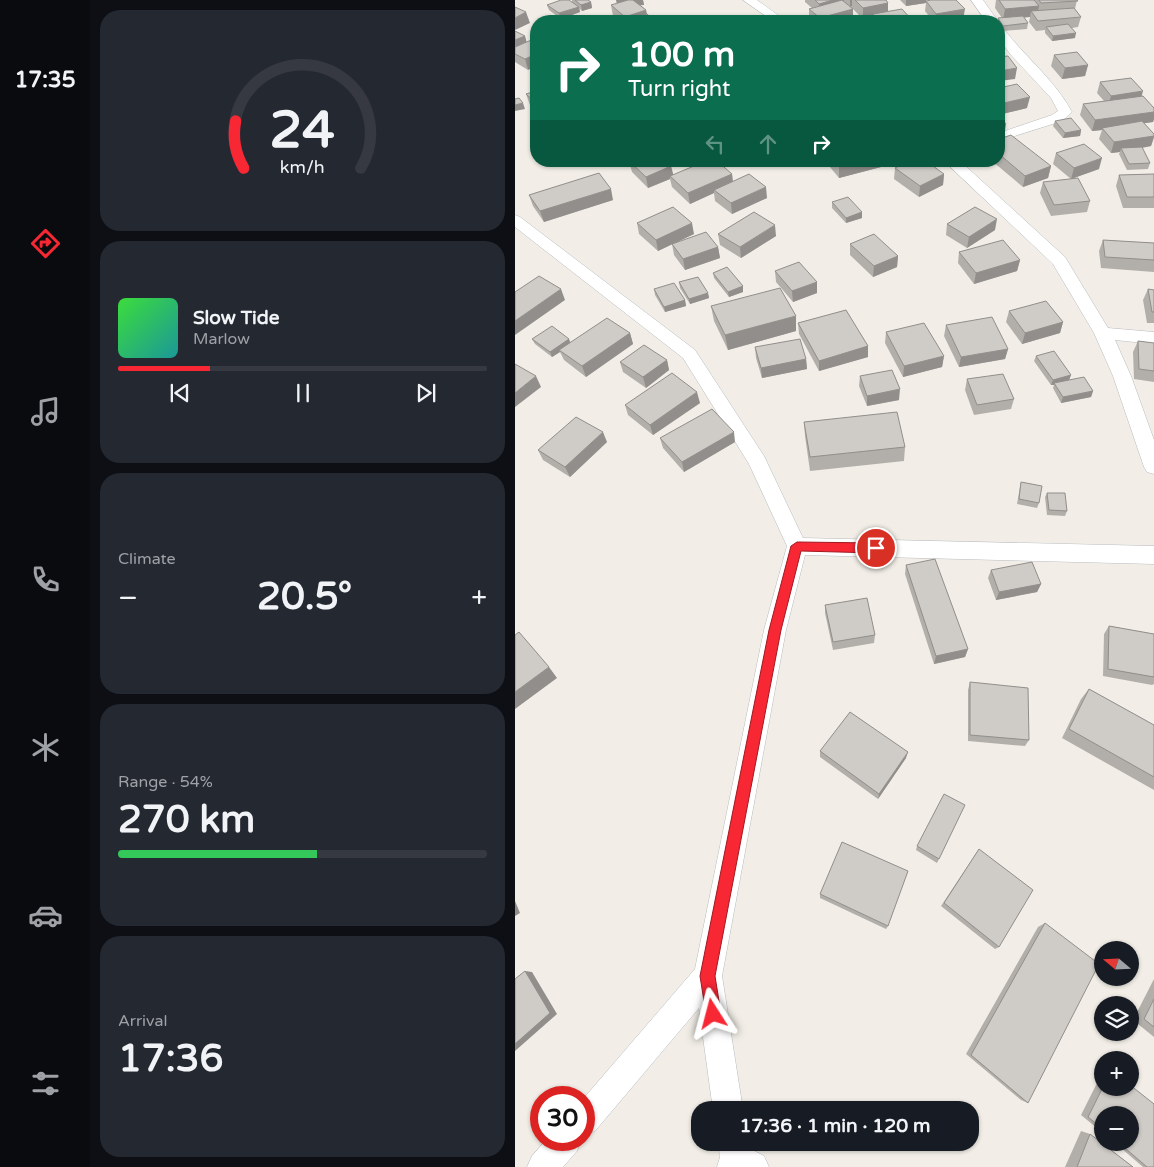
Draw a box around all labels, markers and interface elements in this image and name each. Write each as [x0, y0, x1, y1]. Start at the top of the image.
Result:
text: 100 m [628, 34, 735, 76]
icon: right [545, 35, 610, 100]
text: 17:35 [15, 67, 75, 93]
text: Turn right [628, 76, 730, 102]
text: 24 [270, 99, 335, 162]
icon: left [701, 130, 729, 158]
icon: ahead [754, 130, 782, 158]
icon: right [807, 130, 835, 158]
text: km/h [280, 157, 325, 178]
icon: directions [28, 226, 63, 261]
text: Slow Tide [193, 307, 280, 329]
text: Marlow [193, 329, 250, 349]
icon: previous [166, 379, 194, 407]
icon: pause [289, 379, 317, 407]
icon: next [412, 379, 440, 407]
icon: music [28, 394, 63, 429]
pin [855, 527, 897, 569]
icon: arrive [862, 534, 890, 562]
text: Climate [118, 549, 176, 569]
icon: phone [28, 562, 63, 597]
text: 20.5° [257, 574, 352, 620]
text: − [118, 581, 138, 615]
text: + [471, 581, 487, 615]
icon: climate [28, 730, 63, 765]
text: Range · 54% [118, 772, 213, 792]
text: 270 km [118, 797, 255, 843]
icon: car [28, 898, 63, 933]
north arrow [1094, 941, 1139, 986]
map controls [1094, 941, 1139, 1151]
position arrow [686, 987, 738, 1039]
button: layers [1094, 996, 1139, 1041]
text: Arrival [118, 1011, 167, 1031]
text: 17:36 [118, 1036, 223, 1082]
button: + [1094, 1051, 1139, 1096]
icon: filters [28, 1066, 63, 1101]
speed limit sign: 30 [530, 1086, 595, 1151]
button: − [1094, 1106, 1139, 1151]
text: 17:36 · 1 min · 120 m [739, 1115, 931, 1137]

